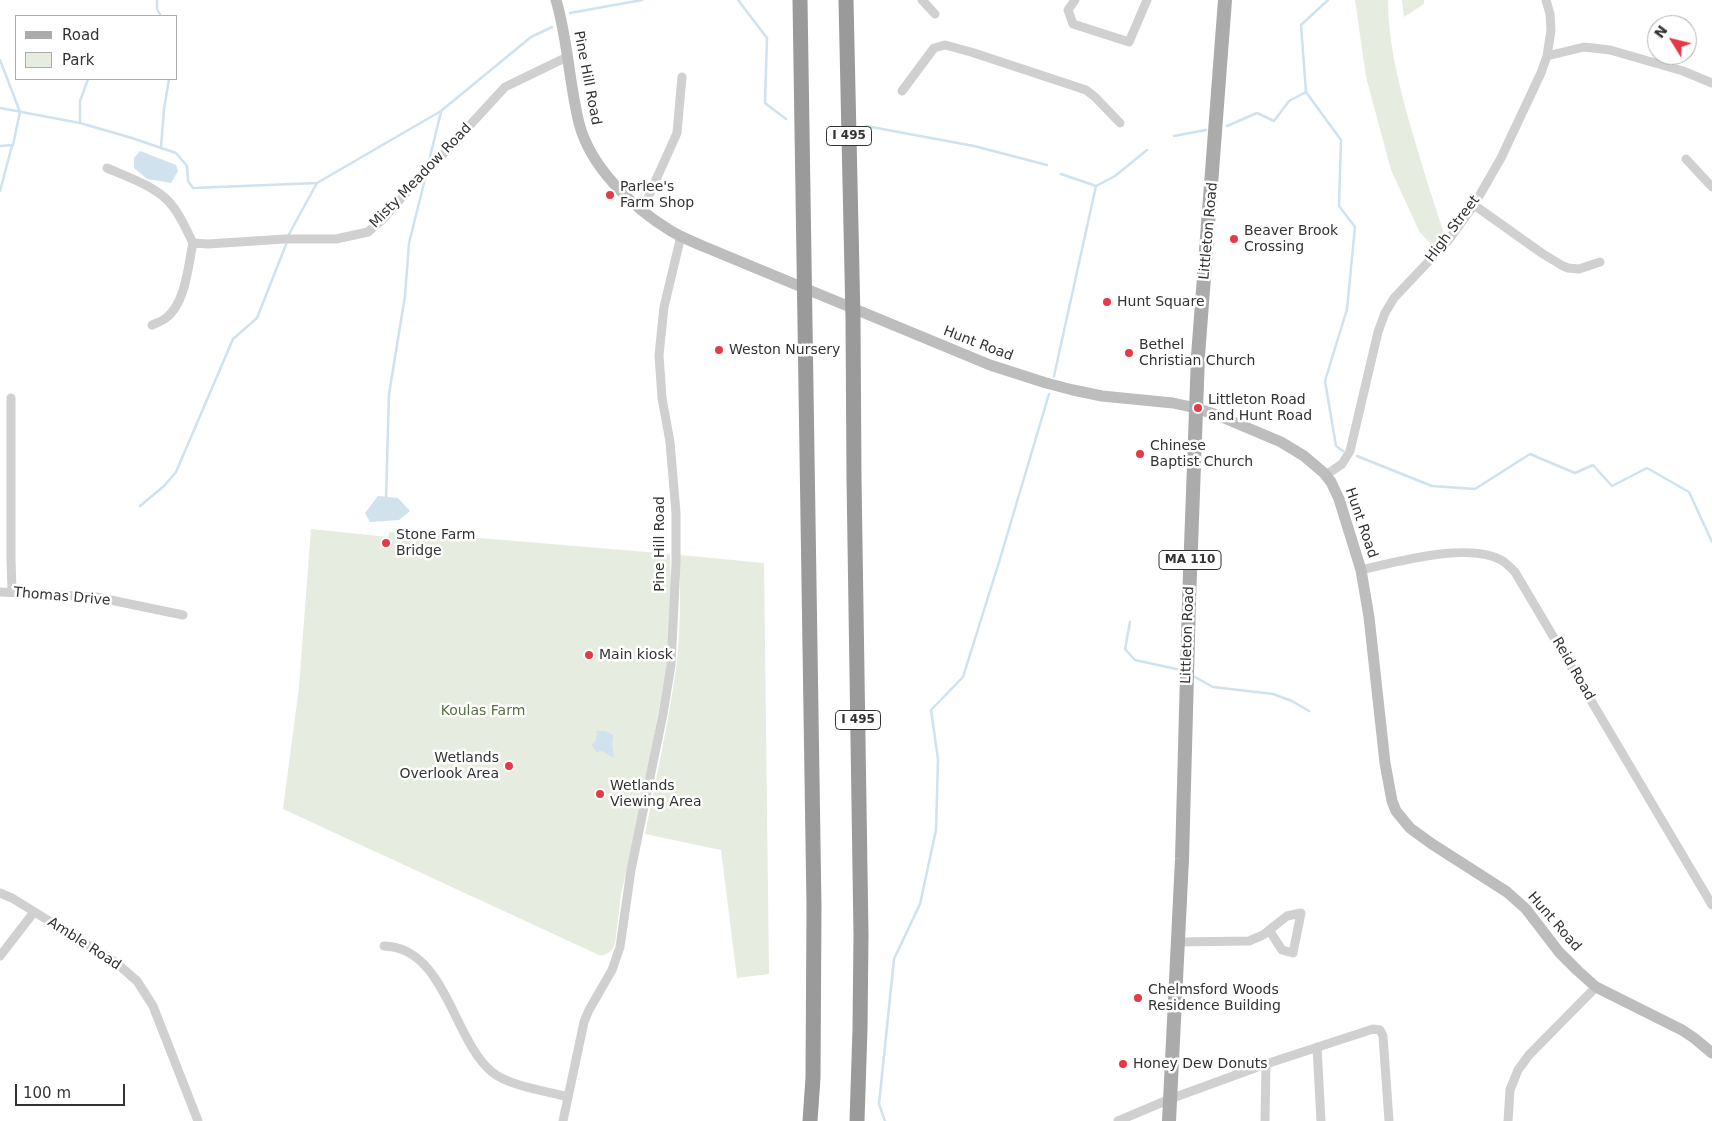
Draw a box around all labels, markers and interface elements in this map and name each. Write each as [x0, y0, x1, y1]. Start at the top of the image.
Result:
legend [15, 15, 178, 80]
north arrow [1647, 15, 1697, 65]
text: N [1651, 22, 1671, 41]
text: Road [62, 26, 100, 44]
street label: Pine Hill Road [570, 29, 604, 127]
text: Park [62, 51, 94, 69]
street label: Misty Meadow Road [367, 120, 475, 232]
road number: I 495 [826, 126, 872, 146]
place label: Parlee's Farm Shop [620, 179, 694, 212]
street label: Littleton Road [1196, 182, 1222, 280]
marker: Parlee's Farm Shop [604, 189, 616, 201]
street label: High Street [1422, 192, 1484, 266]
place label: Beaver Brook Crossing [1244, 223, 1338, 256]
marker: Beaver Brook Crossing [1228, 233, 1240, 245]
place label: Hunt Square [1117, 294, 1204, 310]
marker: Hunt Square [1101, 296, 1113, 308]
street label: Hunt Road [941, 323, 1015, 365]
place label: Bethel Christian Church [1139, 337, 1255, 370]
place label: Weston Nursery [729, 342, 840, 358]
marker: Weston Nursery [713, 344, 725, 356]
marker: Bethel Christian Church [1123, 347, 1135, 359]
place label: Littleton Road and Hunt Road [1208, 392, 1312, 424]
marker: Littleton Road and Hunt Road [1192, 402, 1204, 414]
place label: Chinese Baptist Church [1150, 438, 1253, 471]
marker: Chinese Baptist Church [1134, 448, 1146, 460]
street label: Hunt Road [1341, 486, 1381, 560]
street label: Pine Hill Road [652, 496, 668, 592]
place label: Stone Farm Bridge [396, 527, 475, 560]
marker: Stone Farm Bridge [380, 537, 392, 549]
road number: MA 110 [1159, 550, 1221, 570]
street label: Thomas Drive [13, 584, 111, 610]
street label: Littleton Road [1178, 586, 1198, 684]
street label: Reid Road [1548, 634, 1598, 704]
place label: Main kiosk [599, 647, 673, 663]
marker: Main kiosk [583, 649, 595, 661]
park label: Koulas Farm [441, 703, 525, 719]
road number: I 495 [836, 710, 880, 730]
place label: Wetlands Overlook Area [400, 750, 499, 782]
marker: Wetlands Overlook Area [503, 760, 515, 772]
place label: Wetlands Viewing Area [610, 778, 702, 810]
marker: Wetlands Viewing Area [594, 788, 606, 800]
street label: Hunt Road [1524, 889, 1584, 955]
street label: Amble Road [44, 914, 124, 974]
place label: Chelmsford Woods Residence Building [1148, 982, 1281, 1014]
marker: Chelmsford Woods Residence Building [1132, 992, 1144, 1004]
place label: Honey Dew Donuts [1133, 1056, 1267, 1072]
marker: Honey Dew Donuts [1117, 1058, 1129, 1070]
scale bar [18, 1074, 128, 1106]
text: 100 m [23, 1084, 71, 1102]

